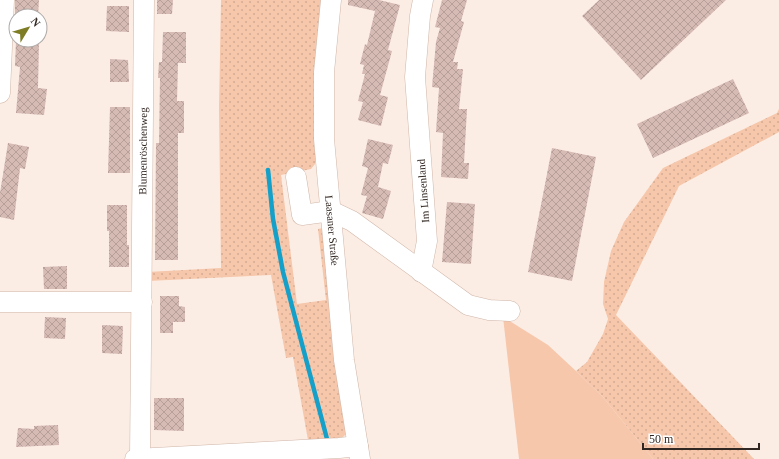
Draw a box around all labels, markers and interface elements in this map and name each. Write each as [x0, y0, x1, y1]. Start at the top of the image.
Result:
north arrow [8, 8, 48, 48]
text: N [29, 15, 43, 29]
street label: Blumenröschenweg [136, 107, 149, 195]
street label: Im Linsenland [415, 158, 431, 223]
street label: Laasaner Straße [323, 195, 341, 266]
scale bar [643, 425, 759, 451]
text: 50 m [649, 432, 674, 446]

